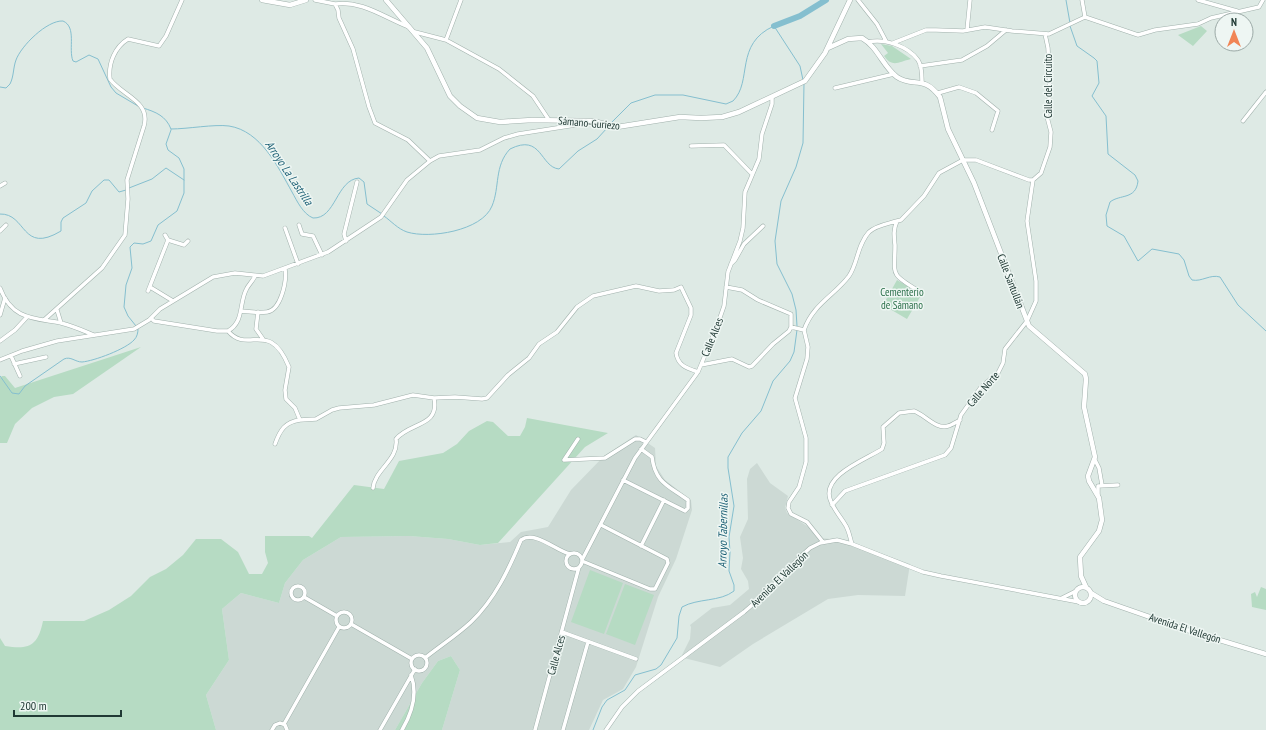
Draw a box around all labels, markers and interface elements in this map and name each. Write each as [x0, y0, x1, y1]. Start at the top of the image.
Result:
north arrow [1214, 12, 1254, 52]
text: N [1231, 15, 1237, 29]
street label: Calle del Circuito [1041, 53, 1055, 118]
street label: Sámano-Guriezo [557, 113, 621, 133]
water label: Arroyo La Lastrilla [262, 137, 317, 209]
street label: Calle Santullán [994, 252, 1028, 310]
park label: Cementerio de Sámano [880, 285, 924, 312]
street label: Calle Alces [698, 315, 726, 359]
street label: Calle Norte [964, 368, 1003, 410]
water label: Arroyo Tabernillas [714, 492, 731, 568]
street label: Avenida El Vallegón [747, 548, 811, 610]
street label: Avenida El Vallegón [1147, 610, 1223, 646]
street label: Calle Alces [544, 633, 568, 677]
scale bar [14, 692, 121, 718]
text: 200 m [20, 698, 47, 713]

